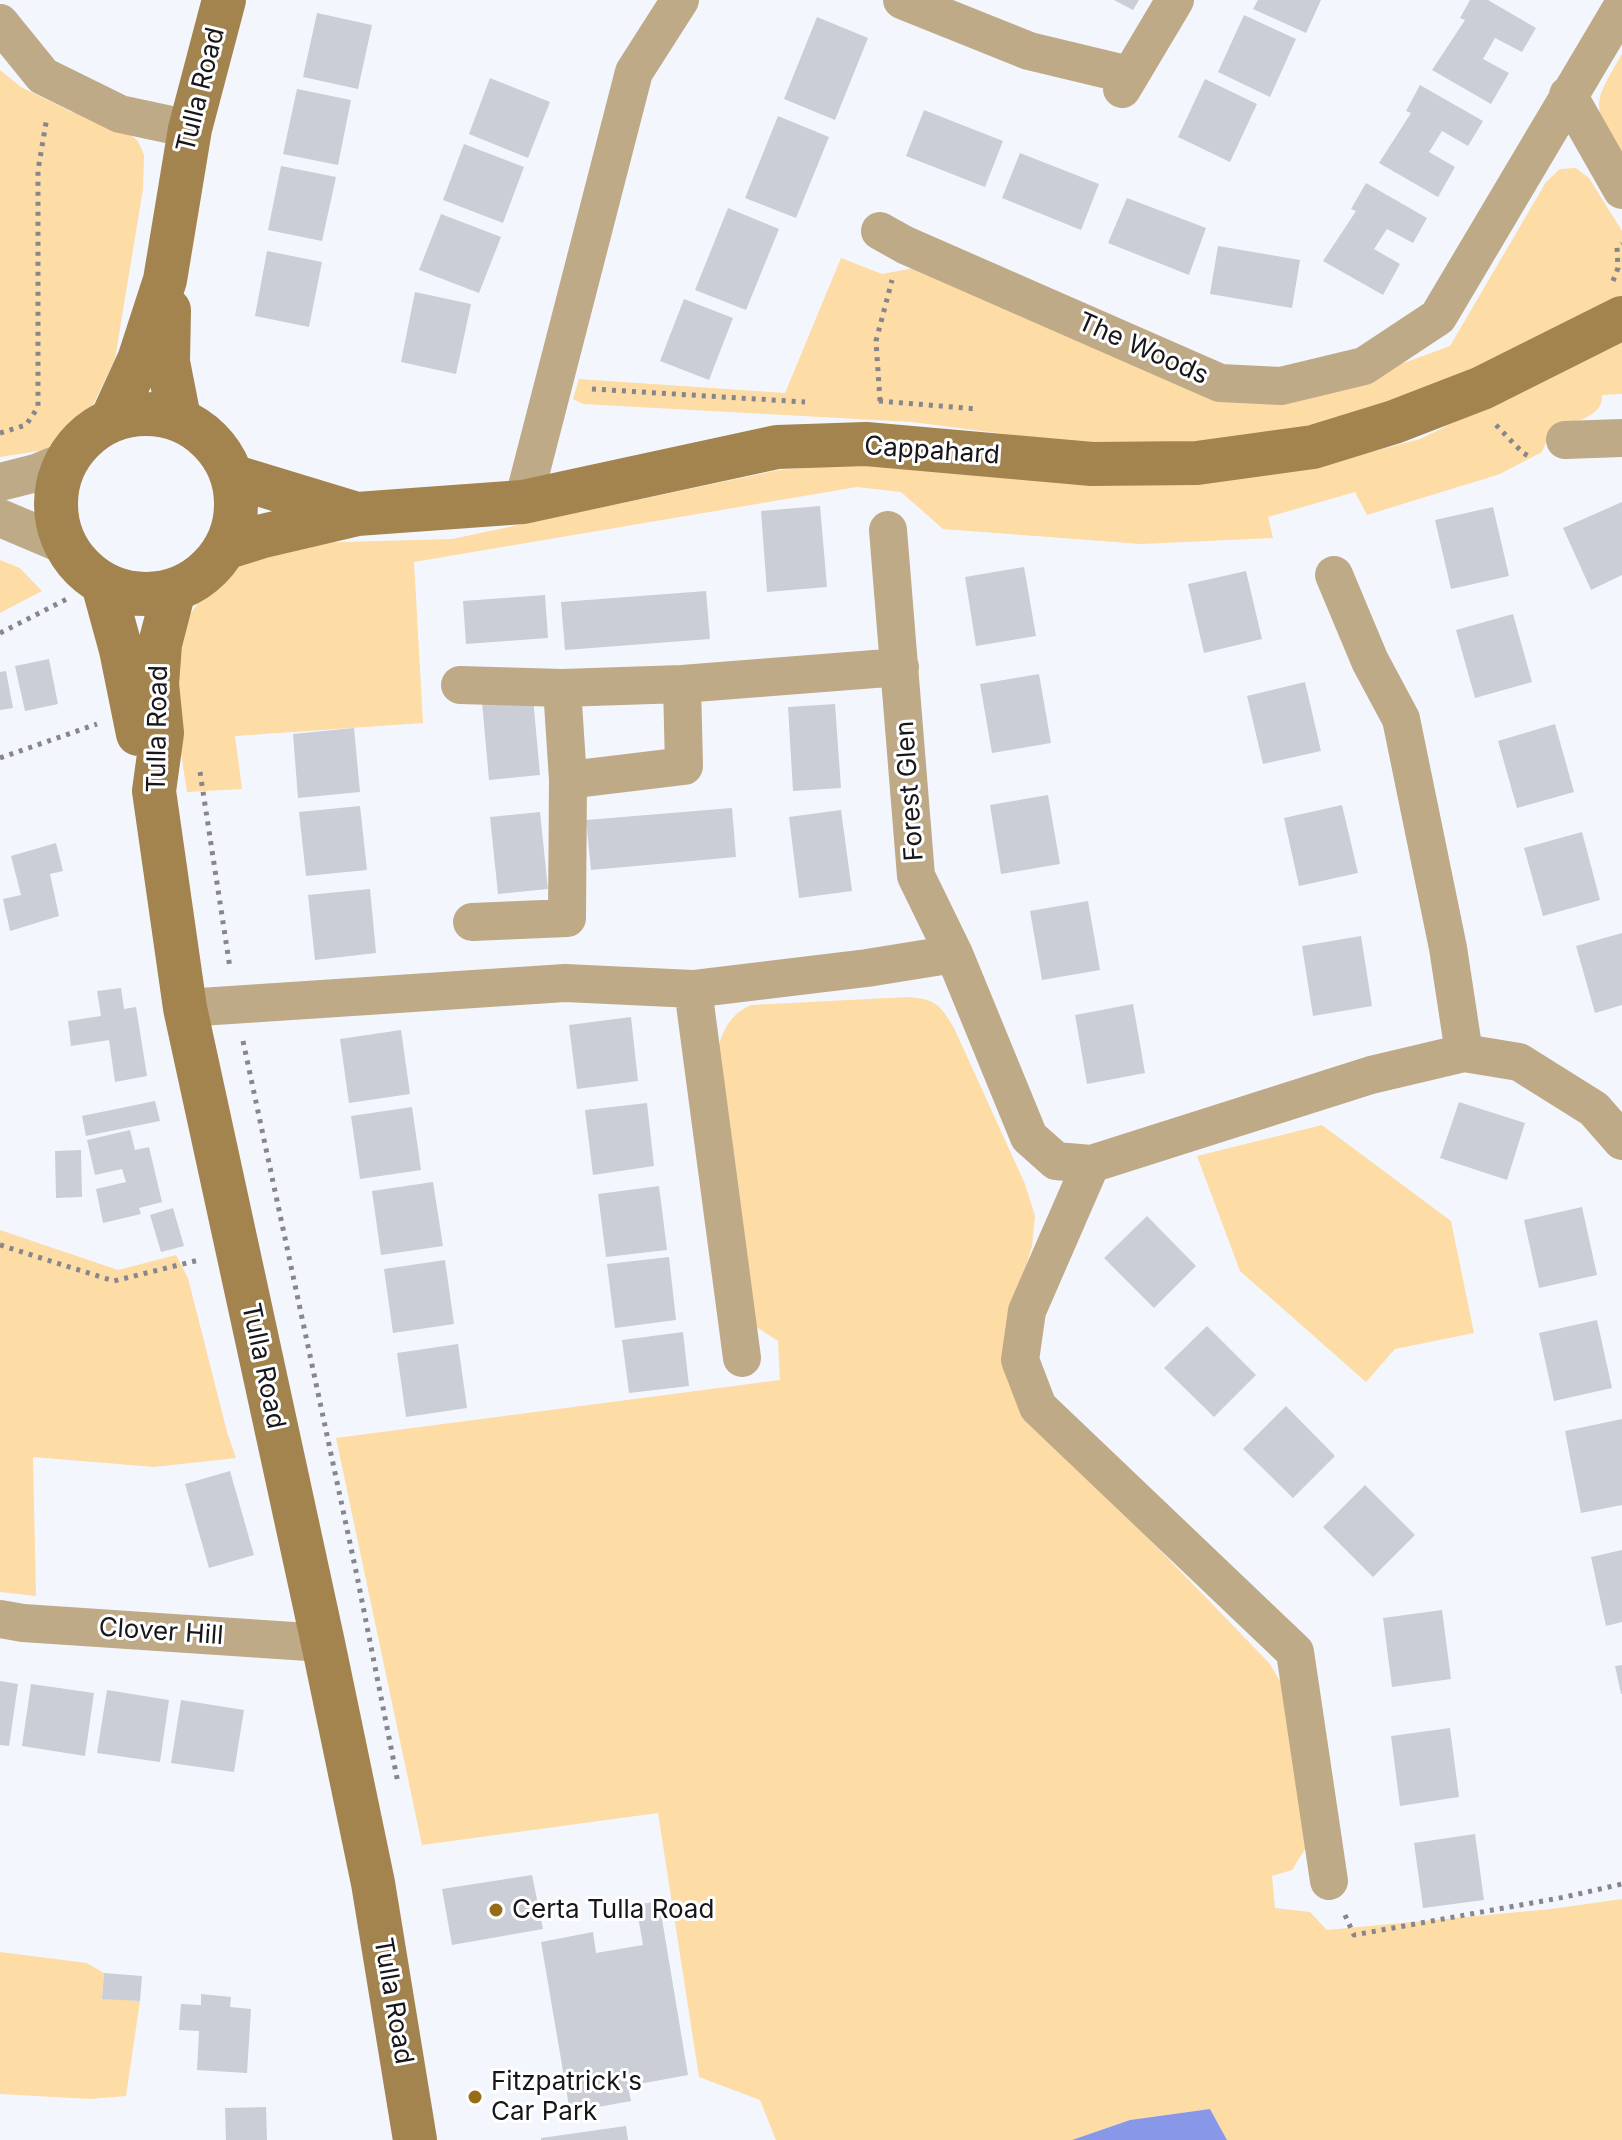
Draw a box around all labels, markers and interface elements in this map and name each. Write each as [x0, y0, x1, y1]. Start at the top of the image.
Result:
street label: Tulla Road [170, 24, 232, 156]
street label: The Woods [1073, 306, 1213, 392]
street label: Cappahard [863, 431, 1001, 471]
street label: Tulla Road [141, 665, 175, 793]
street label: Forest Glen [890, 720, 930, 862]
street label: Tulla Road [234, 1300, 292, 1432]
street label: Clover Hill [98, 1612, 224, 1652]
place label: Certa Tulla Road [512, 1894, 714, 1926]
marker: Certa Tulla Road [487, 1901, 505, 1919]
street label: Tulla Road [367, 1936, 419, 2066]
place label: Fitzpatrick's Car Park [491, 2066, 642, 2128]
marker: Fitzpatrick's Car Park [466, 2088, 484, 2106]

